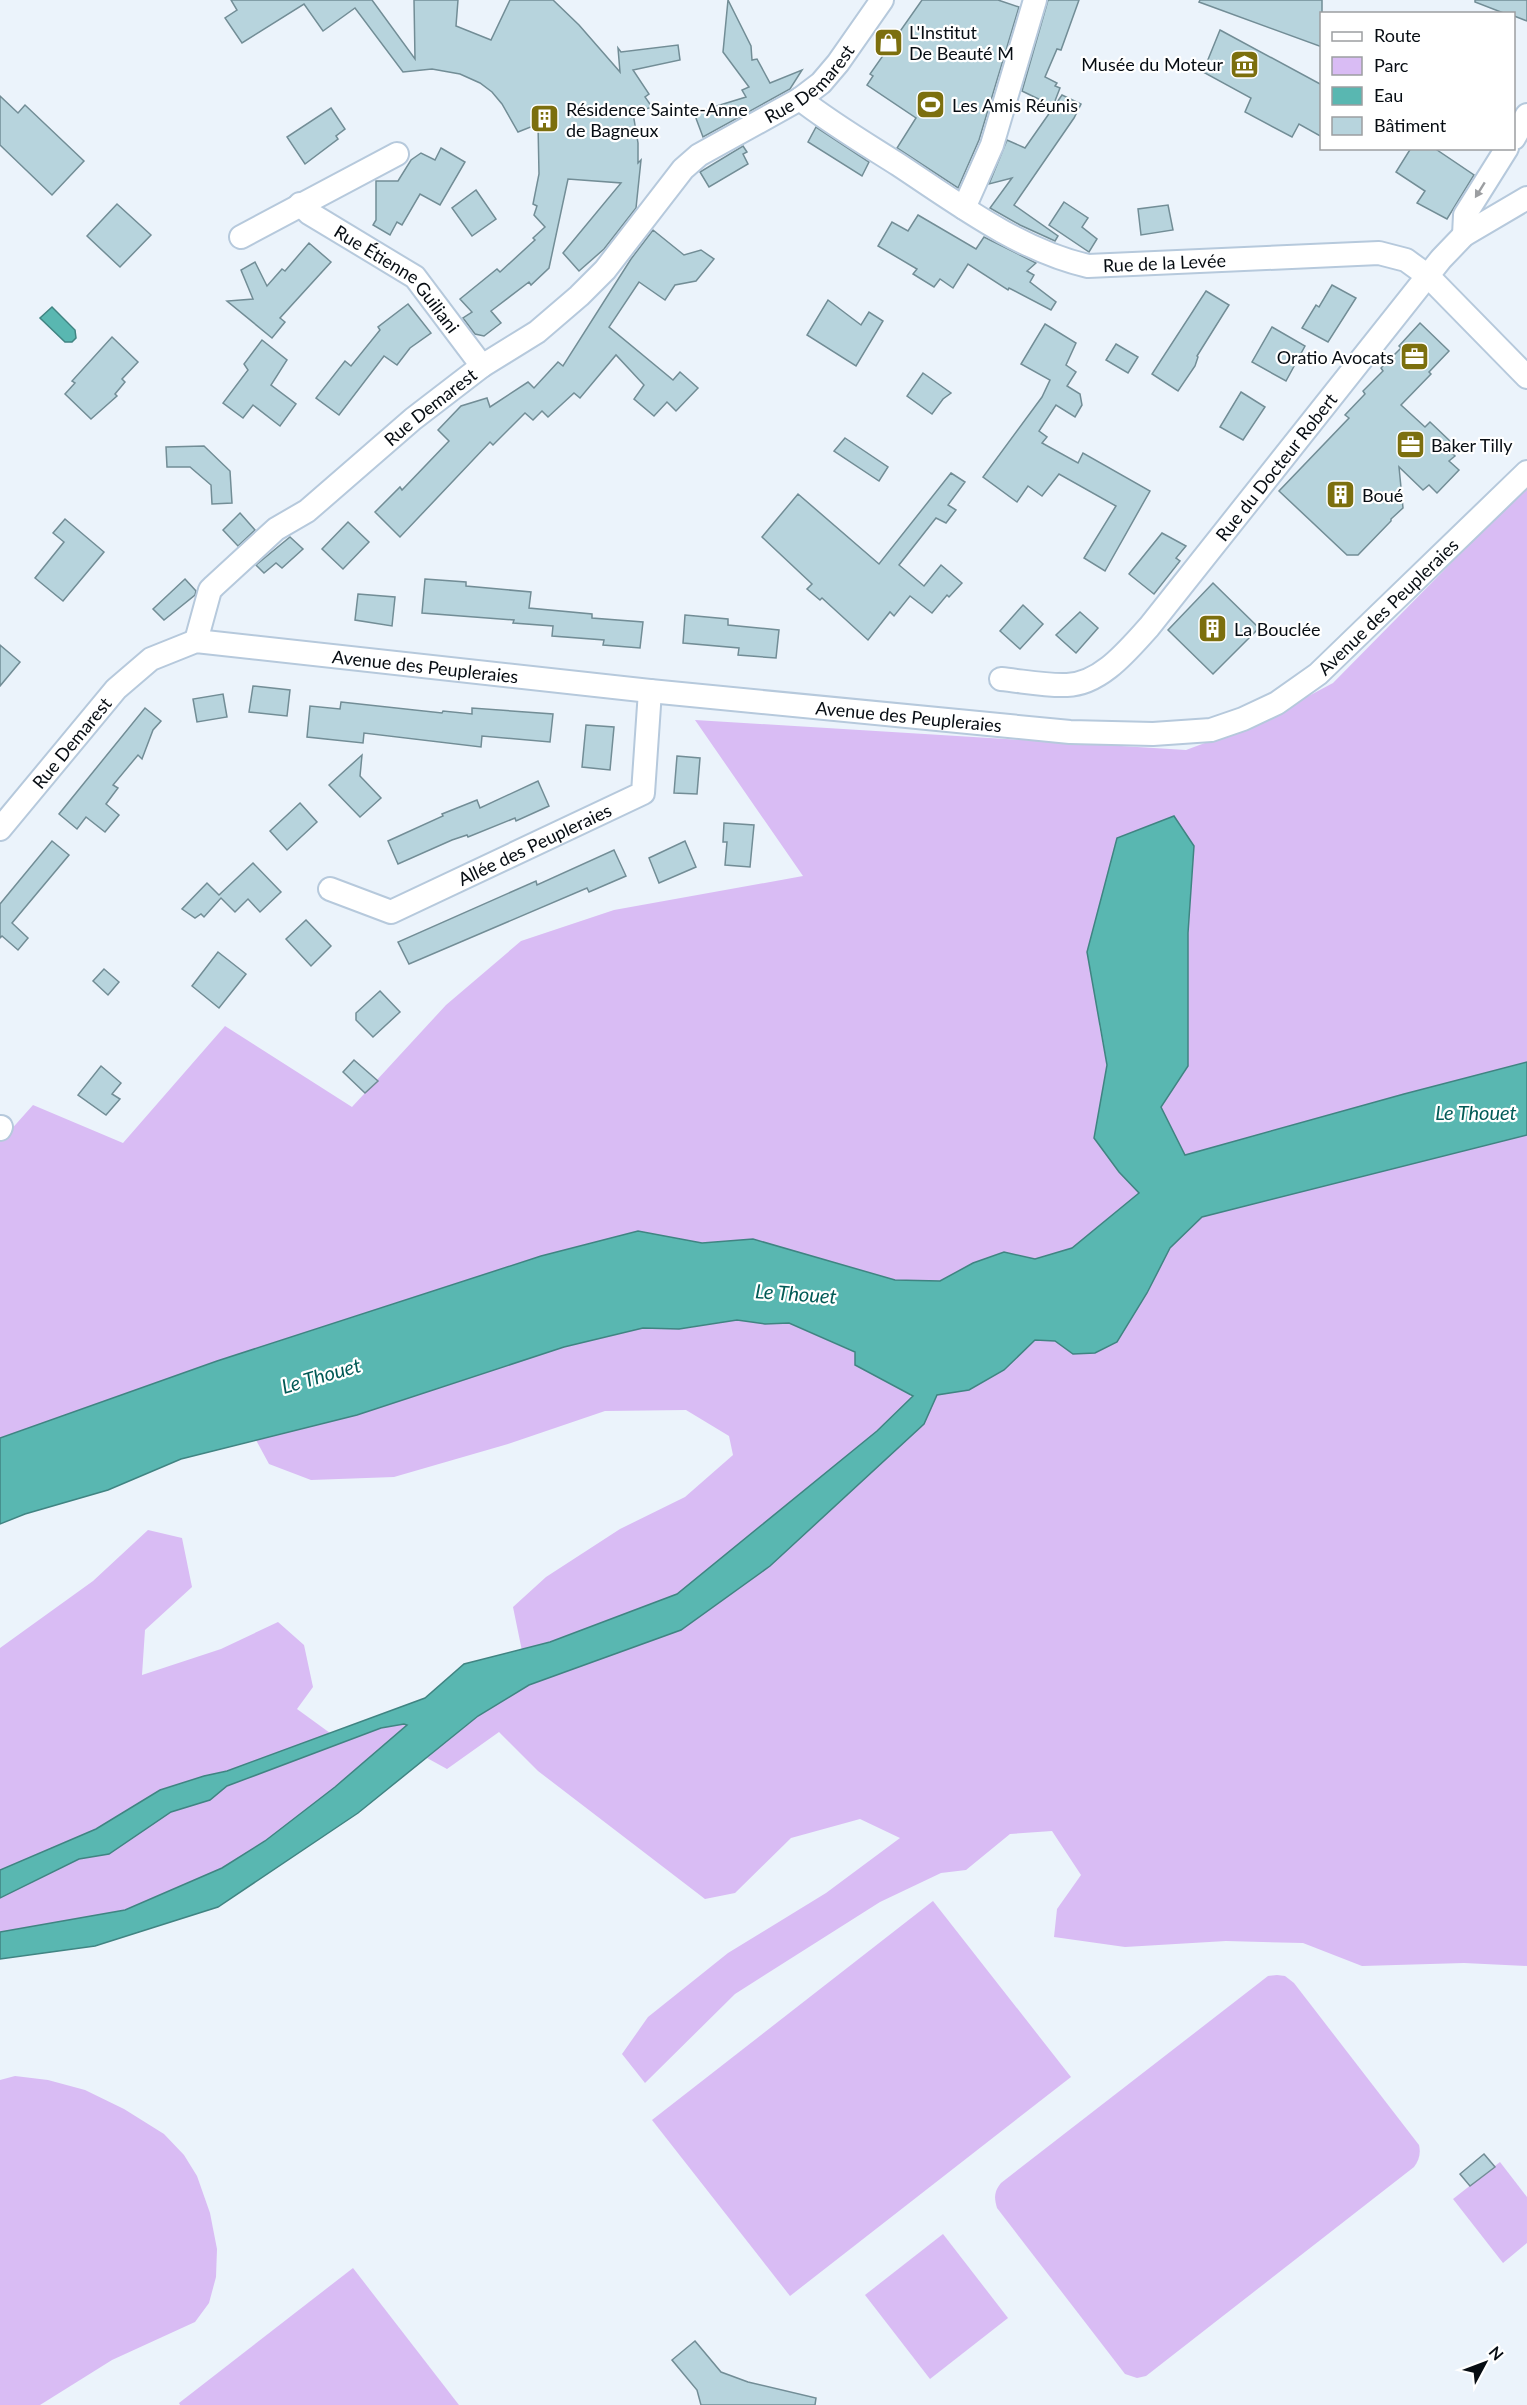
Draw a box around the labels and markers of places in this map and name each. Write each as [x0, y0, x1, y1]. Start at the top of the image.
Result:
place label: L'Institut De Beauté M [909, 21, 1014, 64]
shop icon: L'Institut De Beauté M [872, 26, 904, 58]
museum icon: Musée du Moteur [1228, 48, 1260, 80]
place label: Musée du Moteur [1081, 53, 1223, 75]
sports icon: Les Amis Réunis [915, 89, 947, 121]
place label: Les Amis Réunis [952, 94, 1078, 116]
place label: Résidence Sainte-Anne de Bagneux [566, 98, 748, 141]
building icon: Résidence Sainte-Anne de Bagneux [529, 103, 561, 135]
office icon: Oratio Avocats [1399, 341, 1431, 373]
place label: Oratio Avocats [1277, 346, 1394, 368]
office icon: Baker Tilly [1394, 429, 1426, 461]
place label: Baker Tilly [1431, 434, 1513, 456]
building icon: Boué [1325, 479, 1357, 511]
place label: Boué [1362, 484, 1403, 506]
building icon: La Bouclée [1197, 613, 1229, 645]
place label: La Bouclée [1234, 618, 1320, 640]

